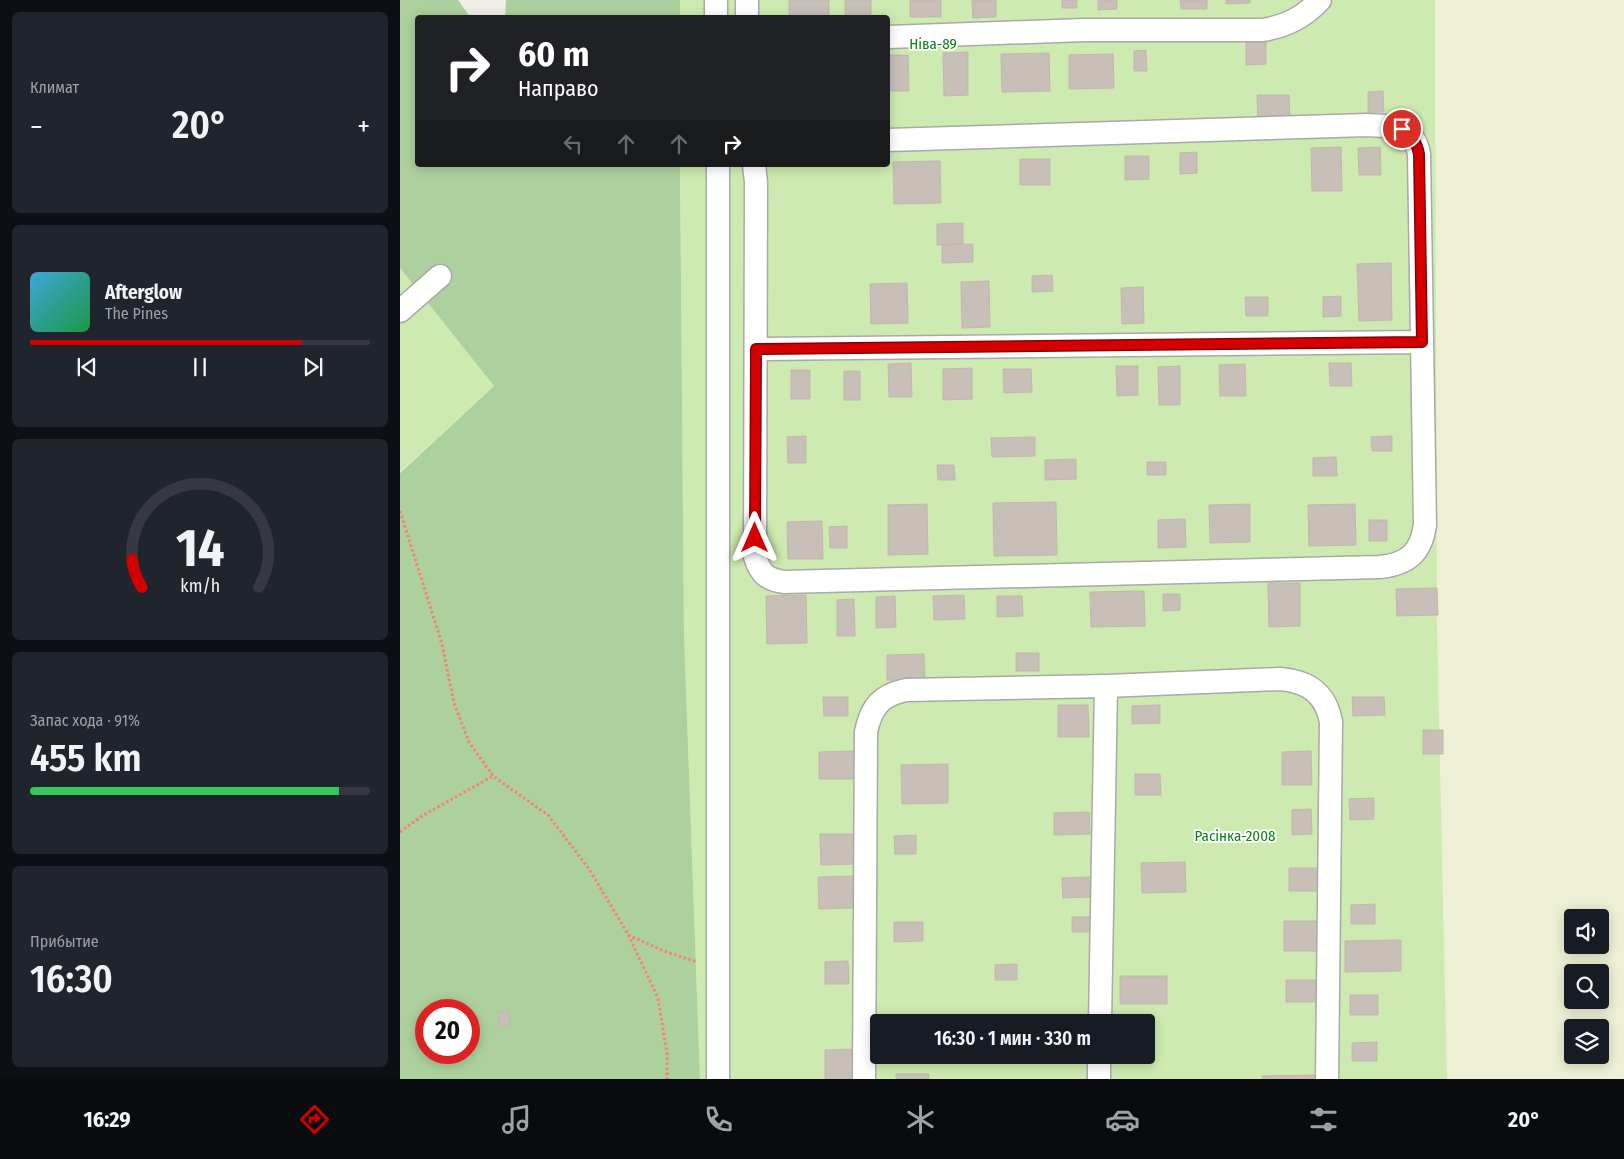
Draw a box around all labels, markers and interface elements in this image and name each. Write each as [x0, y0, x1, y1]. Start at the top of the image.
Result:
text: 60 m [518, 33, 589, 75]
icon: right [435, 35, 500, 100]
park label: Ніва-89 [909, 35, 957, 53]
text: Направо [518, 75, 599, 102]
text: Климат [30, 78, 79, 97]
text: 20° [172, 102, 228, 148]
pin [1381, 108, 1423, 150]
text: − [30, 110, 43, 143]
text: + [357, 110, 370, 143]
icon: arrive [1388, 115, 1416, 143]
icon: left [559, 130, 587, 158]
icon: ahead [612, 130, 640, 158]
icon: ahead [665, 130, 693, 158]
icon: right [718, 130, 746, 158]
text: Afterglow [105, 281, 182, 304]
text: The Pines [105, 304, 168, 323]
icon: previous [73, 353, 101, 381]
icon: pause [186, 353, 214, 381]
icon: next [299, 353, 327, 381]
position arrow [728, 511, 780, 563]
text: 14 [176, 517, 224, 580]
text: km/h [180, 575, 220, 597]
text: Запас хода · 91% [30, 711, 140, 730]
text: 455 km [30, 735, 142, 781]
park label: Расінка-2008 [1195, 827, 1275, 845]
map controls [1564, 909, 1609, 1064]
button: sound [1564, 909, 1609, 954]
text: Прибытие [30, 932, 99, 951]
text: 16:30 [30, 956, 113, 1002]
button: search [1564, 964, 1609, 1009]
speed limit sign: 20 [415, 999, 480, 1064]
button: layers [1564, 1019, 1609, 1064]
text: 16:30 · 1 мин · 330 m [934, 1027, 1091, 1050]
icon: directions [297, 1102, 332, 1137]
icon: music [499, 1102, 534, 1137]
icon: phone [701, 1102, 736, 1137]
icon: climate [903, 1102, 938, 1137]
icon: car [1105, 1102, 1140, 1137]
icon: filters [1306, 1102, 1341, 1137]
text: 16:29 [83, 1106, 131, 1133]
text: 20° [1508, 1106, 1541, 1133]

